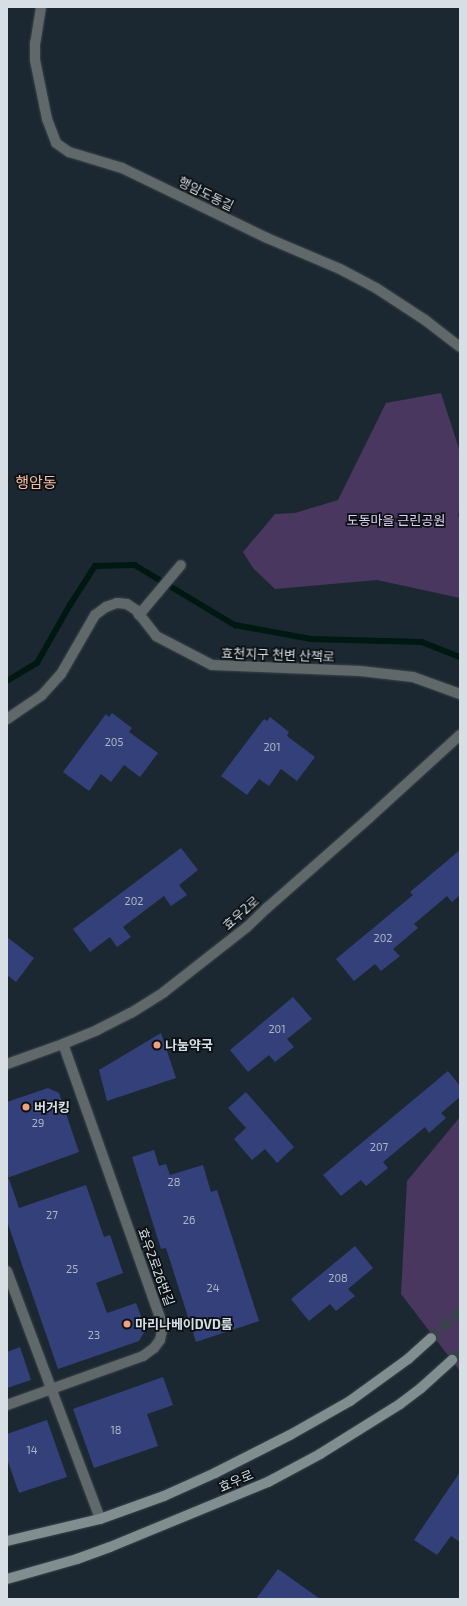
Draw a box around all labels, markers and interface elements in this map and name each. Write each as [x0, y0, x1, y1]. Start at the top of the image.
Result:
street label: 행암도동길 [176, 174, 236, 214]
district label: 행암동 [15, 474, 57, 492]
park label: 도동마을 근린공원 [347, 512, 445, 528]
street label: 효천지구 천변 산책로 [221, 645, 335, 665]
house number: 205 [105, 735, 123, 749]
house number: 201 [263, 740, 281, 754]
street label: 효우2로 [220, 893, 262, 933]
house number: 202 [125, 894, 143, 908]
house number: 202 [374, 931, 392, 945]
house number: 201 [268, 1022, 286, 1036]
place label: 나눔약국 [165, 1037, 213, 1053]
marker: 나눔약국 [152, 1040, 162, 1050]
place label: 버거킹 [34, 1099, 70, 1115]
marker: 버거킹 [21, 1102, 31, 1112]
house number: 29 [32, 1116, 44, 1130]
house number: 207 [370, 1140, 388, 1154]
house number: 28 [168, 1175, 180, 1189]
house number: 27 [46, 1208, 58, 1222]
house number: 26 [183, 1213, 195, 1227]
street label: 효우2로26번길 [135, 1226, 177, 1308]
house number: 25 [66, 1262, 78, 1276]
house number: 208 [328, 1271, 348, 1285]
house number: 24 [207, 1281, 219, 1295]
place label: 마리나베이DVD룸 [135, 1316, 233, 1332]
marker: 마리나베이DVD룸 [122, 1319, 132, 1329]
house number: 23 [88, 1328, 100, 1342]
house number: 18 [110, 1423, 122, 1437]
house number: 14 [26, 1443, 38, 1457]
street label: 효우로 [216, 1467, 256, 1495]

